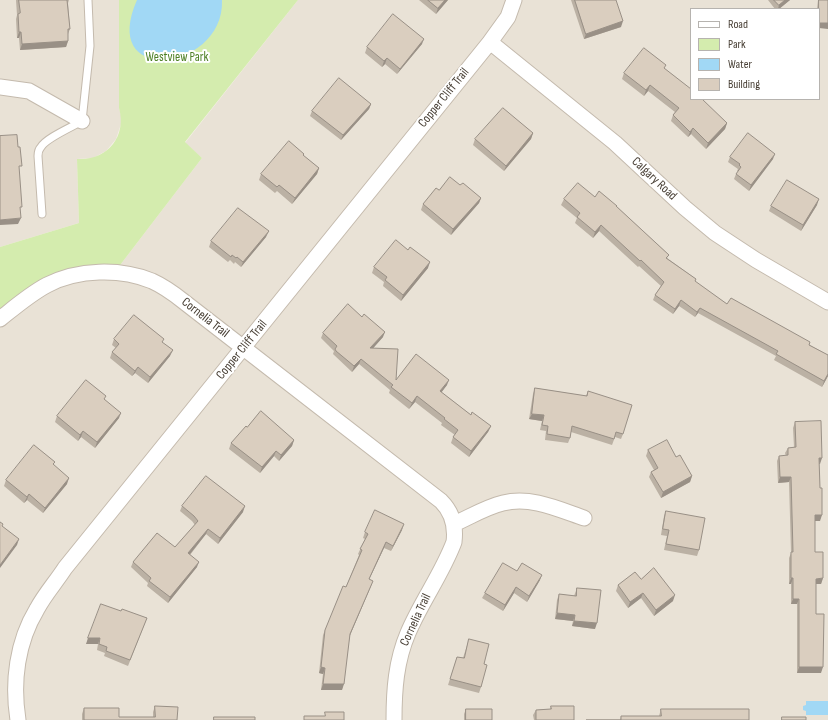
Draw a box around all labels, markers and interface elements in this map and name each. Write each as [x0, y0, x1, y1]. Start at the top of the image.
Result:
legend [690, 8, 820, 100]
text: Road [728, 17, 748, 32]
text: Park [728, 37, 746, 52]
park label: Westview Park [145, 50, 209, 66]
text: Water [728, 57, 752, 72]
street label: Copper Cliff Trail [415, 65, 473, 131]
text: Building [728, 77, 760, 92]
street label: Calgary Road [628, 154, 680, 204]
street label: Cornelia Trail [178, 295, 232, 341]
street label: Copper Cliff Trail [213, 317, 271, 383]
street label: Cornelia Trail [397, 591, 435, 649]

